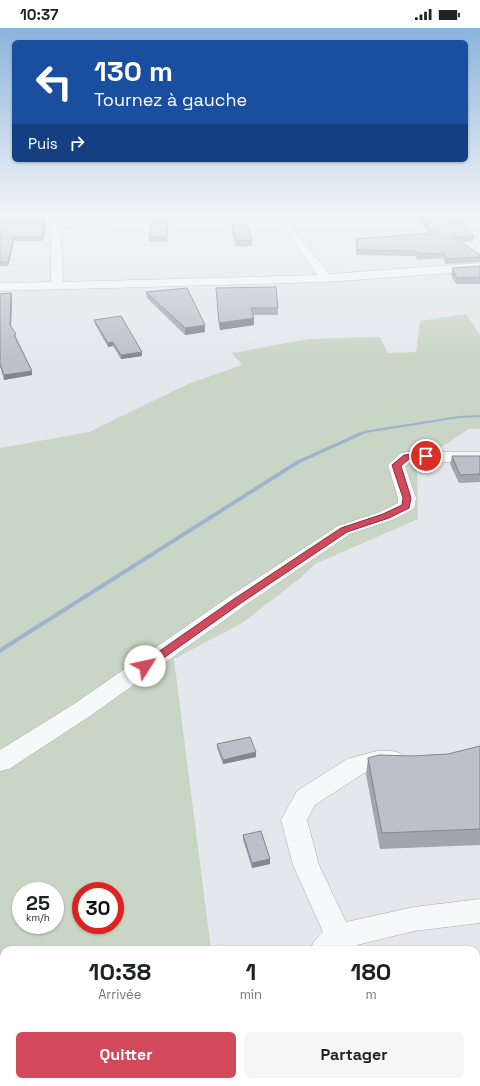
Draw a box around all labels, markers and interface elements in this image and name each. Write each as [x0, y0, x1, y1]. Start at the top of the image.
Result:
text: 10:37 [20, 5, 58, 24]
text: 130 m [94, 53, 173, 89]
icon: left [28, 56, 80, 108]
text: Tournez à gauche [94, 88, 247, 111]
icon: right [66, 132, 88, 154]
text: Puis [28, 134, 58, 153]
pin [409, 439, 443, 473]
icon: arrive [415, 445, 437, 467]
position arrow [124, 645, 166, 687]
speed limit sign: 30 [72, 882, 124, 934]
text: 25 [26, 890, 50, 916]
text: km/h [26, 911, 50, 924]
text: 10:38 [89, 956, 151, 987]
text: 1 [245, 956, 256, 987]
text: 180 [351, 956, 391, 987]
text: Arrivée [98, 986, 141, 1003]
text: min [240, 986, 262, 1003]
text: m [365, 986, 377, 1003]
button: Quitter [16, 1032, 236, 1078]
button: Partager [244, 1032, 464, 1078]

